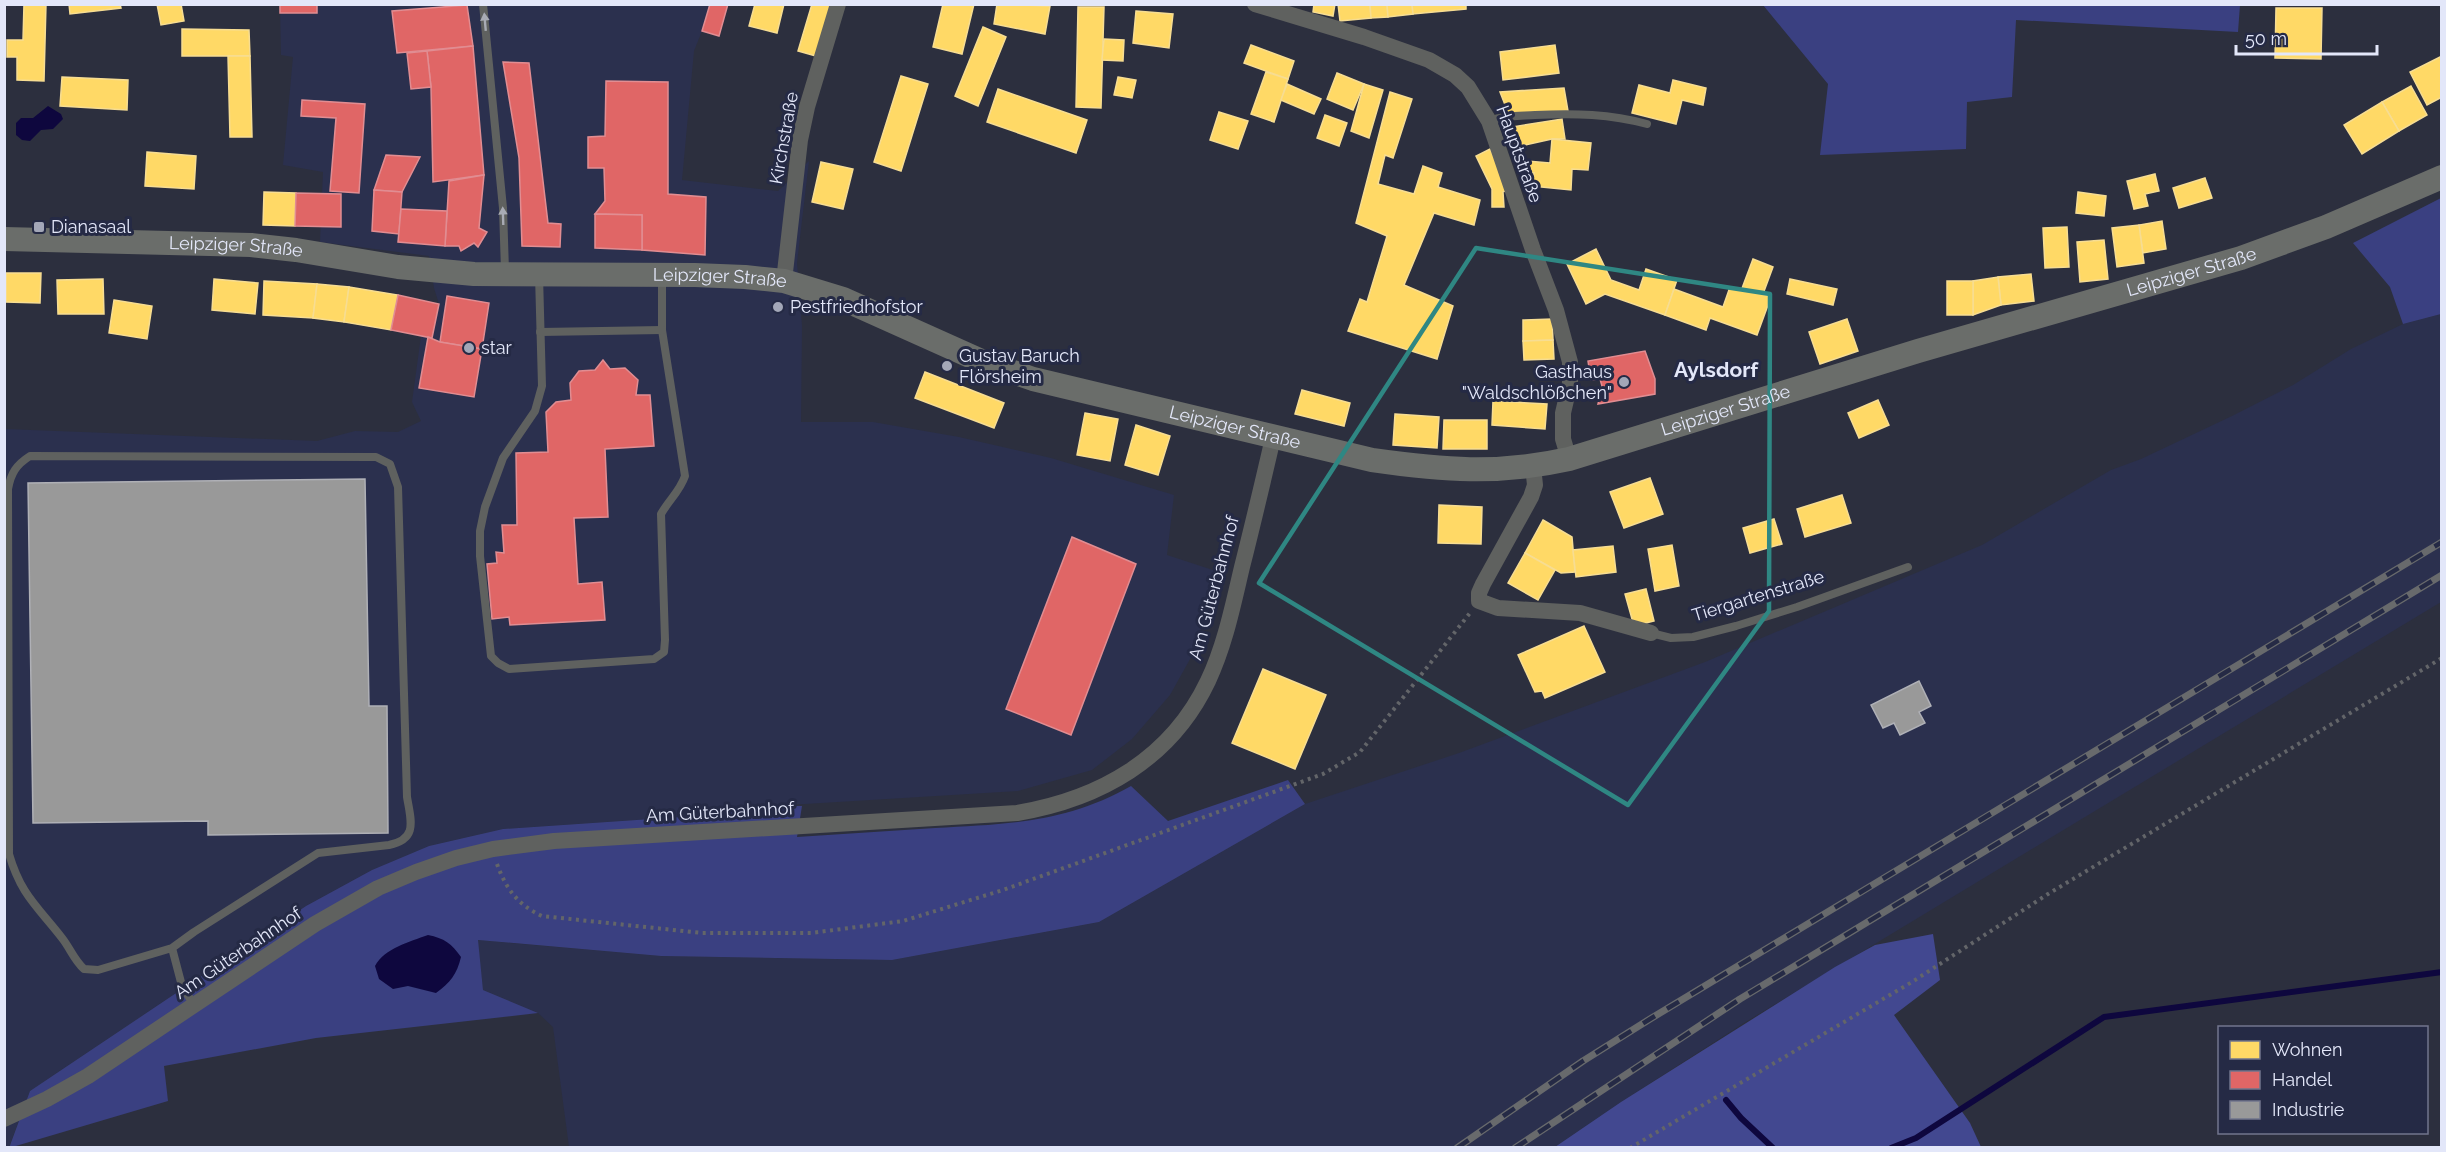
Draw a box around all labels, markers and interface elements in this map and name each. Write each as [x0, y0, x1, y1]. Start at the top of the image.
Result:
one-way arrow [480, 12, 490, 31]
scale bar [2236, 18, 2377, 56]
text: 50 m [2245, 28, 2287, 49]
street label: Kirchstraße [765, 90, 802, 186]
street label: Hauptstraße [1492, 102, 1547, 206]
one-way arrow [499, 207, 508, 226]
place label: Dianasaal [51, 216, 131, 237]
marker: Dianasaal [32, 220, 46, 234]
street label: Leipziger Straße [169, 232, 305, 261]
street label: Leipziger Straße [2124, 242, 2259, 300]
street label: Leipziger Straße [653, 264, 788, 291]
place label: Pestfriedhofstor [790, 296, 924, 317]
marker: Pestfriedhofstor [771, 300, 785, 314]
place label: star [481, 337, 513, 358]
marker: star [462, 341, 476, 355]
place label: Gustav Baruch Flörsheim [959, 345, 1080, 387]
district label: Aylsdorf [1674, 357, 1759, 382]
marker: Gustav Baruch Flörsheim [940, 359, 954, 373]
place label: Gasthaus "Waldschlößchen" [1462, 361, 1612, 403]
marker: Gasthaus "Waldschlößchen" [1617, 375, 1631, 389]
street label: Leipziger Straße [1658, 380, 1793, 440]
street label: Leipziger Straße [1167, 401, 1303, 453]
street label: Am Güterbahnhof [1184, 512, 1243, 662]
street label: Tiergartenstraße [1689, 565, 1827, 626]
street label: Am Güterbahnhof [645, 797, 796, 826]
street label: Am Güterbahnhof [170, 902, 306, 1003]
legend [2218, 1026, 2428, 1134]
text: Wohnen [2272, 1039, 2342, 1060]
text: Handel [2272, 1069, 2332, 1090]
text: Industrie [2272, 1099, 2345, 1120]

